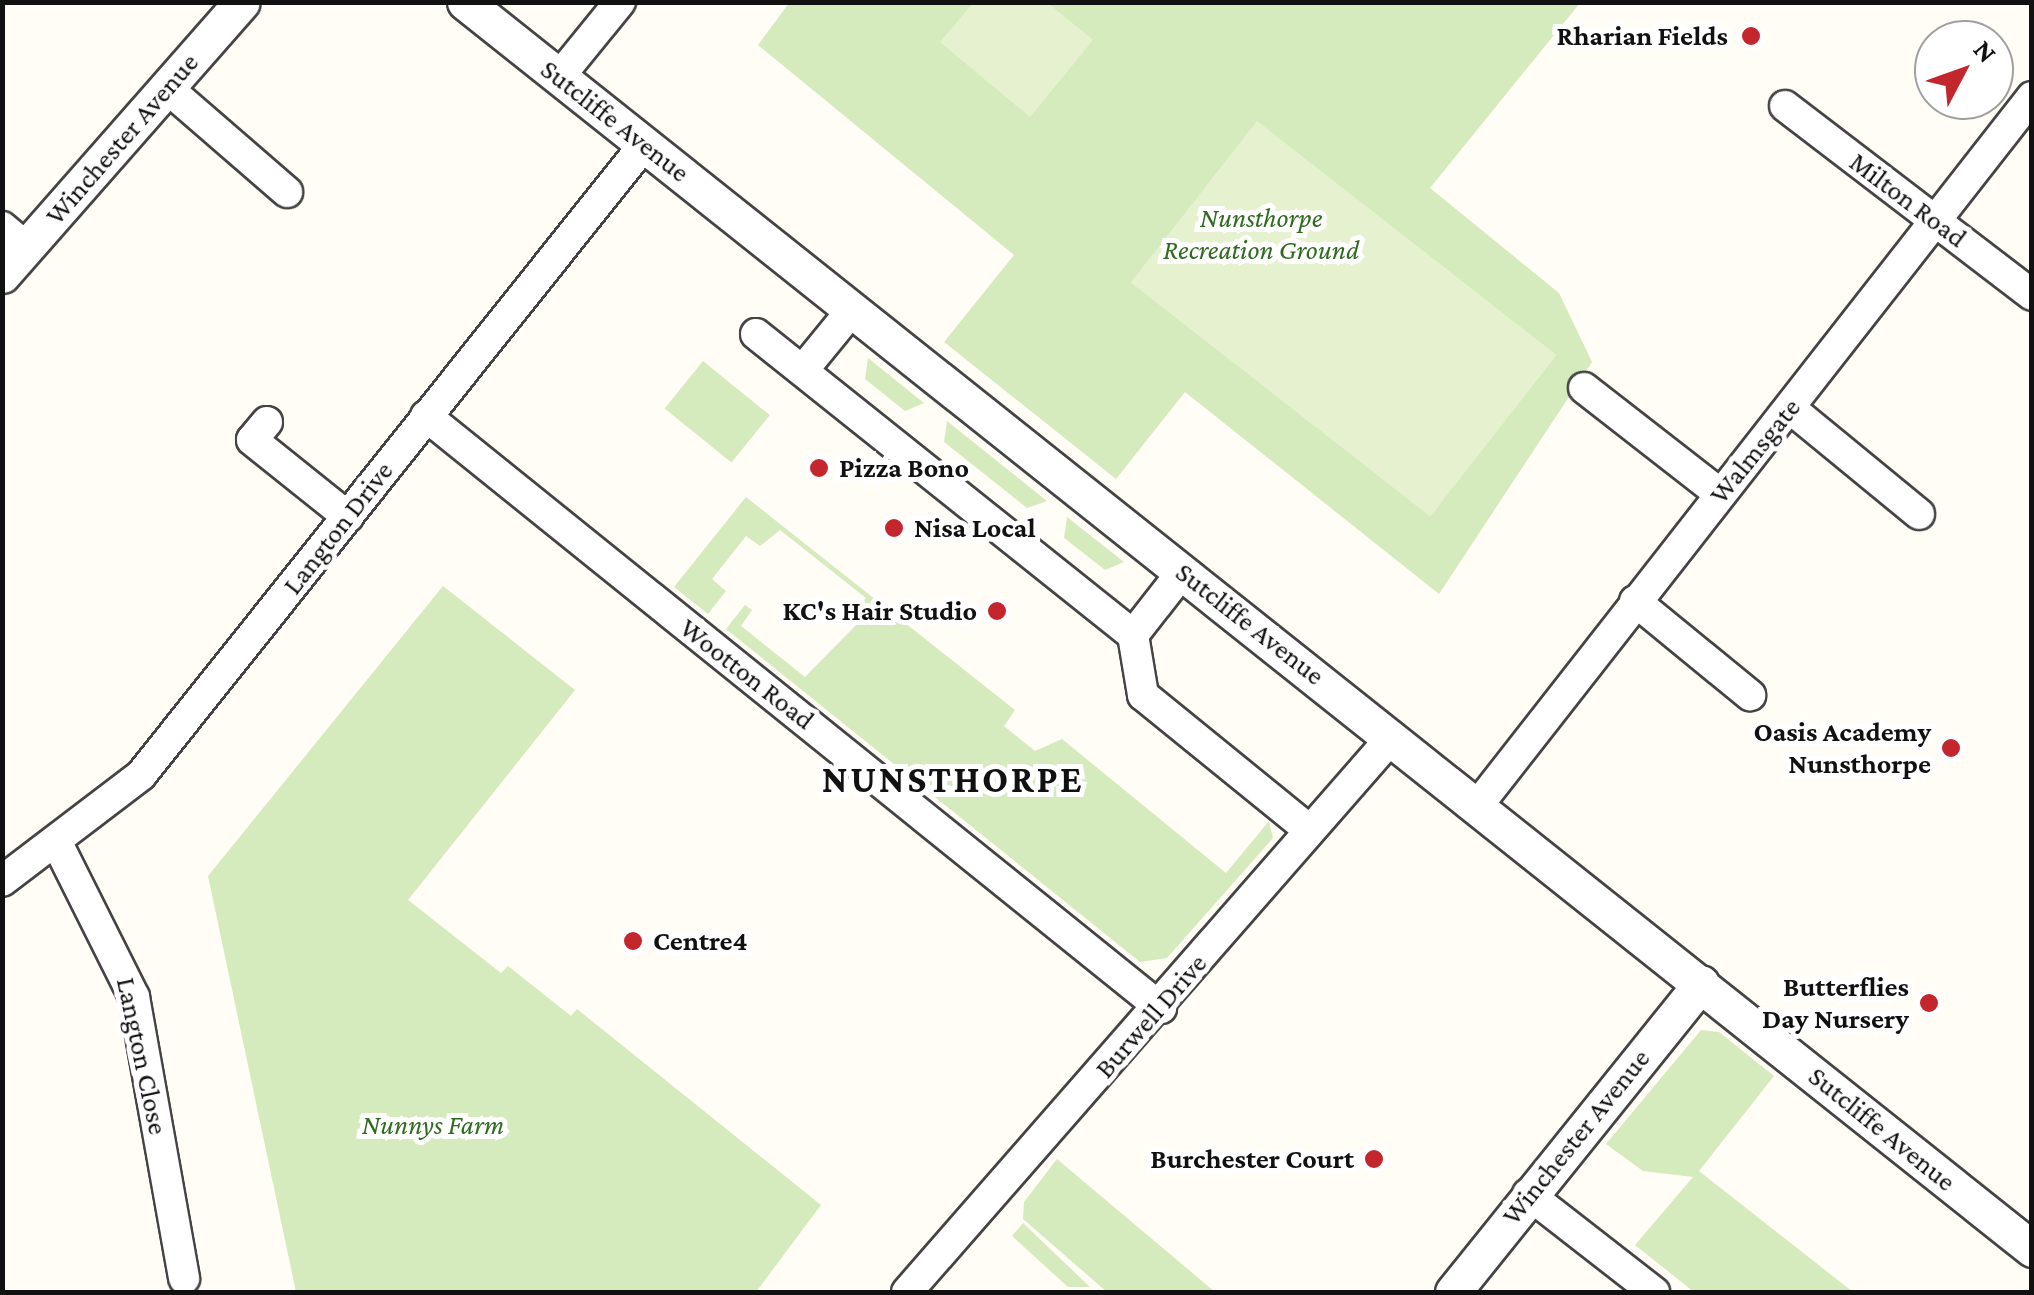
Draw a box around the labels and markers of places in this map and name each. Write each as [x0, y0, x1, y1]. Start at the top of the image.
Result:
place label: Rharian Fields [1556, 19, 1728, 53]
marker: Rharian Fields [1738, 23, 1764, 49]
place label: Pizza Bono [839, 451, 969, 485]
marker: Pizza Bono [808, 457, 830, 479]
place label: Nisa Local [914, 511, 1036, 545]
marker: Nisa Local [883, 517, 905, 539]
place label: KC's Hair Studio [782, 594, 977, 628]
marker: KC's Hair Studio [986, 600, 1008, 622]
place label: Oasis Academy Nunsthorpe [1753, 715, 1931, 781]
marker: Oasis Academy Nunsthorpe [1940, 737, 1962, 759]
place label: Centre4 [653, 924, 748, 958]
marker: Centre4 [622, 930, 644, 952]
place label: Butterflies Day Nursery [1762, 970, 1909, 1036]
marker: Butterflies Day Nursery [1918, 992, 1940, 1014]
place label: Burchester Court [1150, 1142, 1354, 1176]
marker: Burchester Court [1363, 1148, 1385, 1170]

